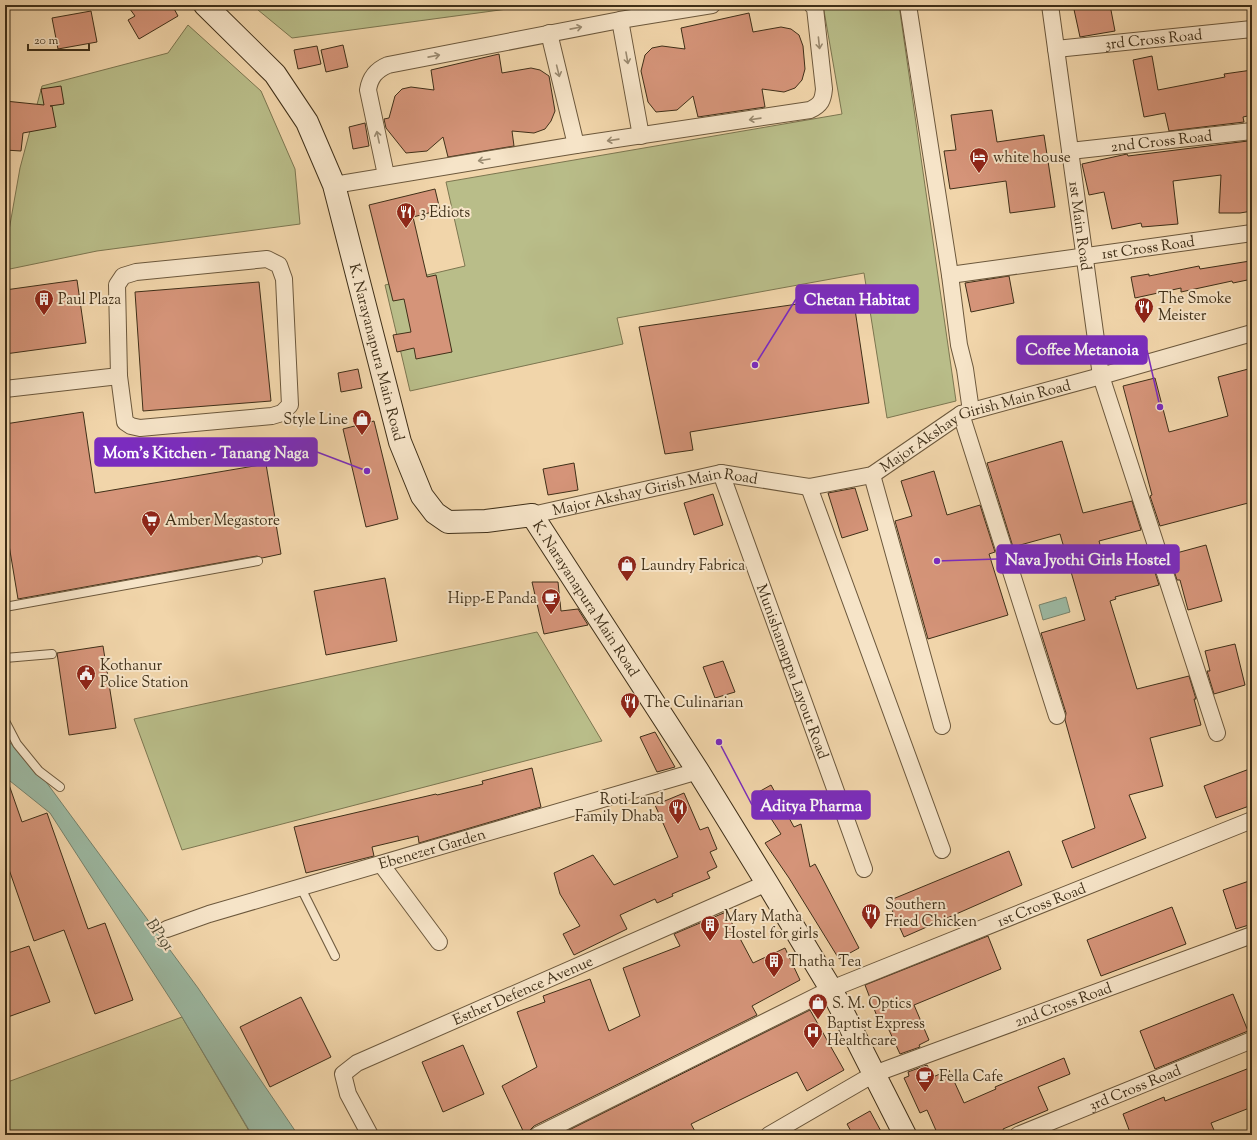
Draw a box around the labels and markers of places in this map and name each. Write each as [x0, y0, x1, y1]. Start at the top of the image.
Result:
hotel icon: white house [968, 146, 990, 174]
place label: white house [993, 148, 1071, 169]
restaurant icon: 3 Ediots [395, 201, 417, 229]
place label: 3 Ediots [420, 203, 470, 224]
callout: Chetan Habitat [796, 285, 918, 313]
building icon: Paul Plaza [33, 288, 55, 316]
place label: The Smoke Meister [1158, 289, 1232, 327]
place label: Paul Plaza [58, 290, 121, 311]
restaurant icon: The Smoke Meister [1133, 296, 1155, 324]
callout: Coffee Metanoia [1017, 336, 1147, 364]
shop icon: Style Line [351, 408, 373, 436]
place label: Style Line [283, 410, 348, 431]
callout: Mom's Kitchen - Tanang Naga [95, 438, 317, 466]
supermarket icon: Amber Megastore [140, 509, 162, 537]
place label: Amber Megastore [165, 511, 280, 532]
callout: Nava Jyothi Girls Hostel [997, 545, 1179, 573]
shop icon: Laundry Fabrica [616, 554, 638, 582]
place label: Laundry Fabrica [641, 556, 745, 577]
cafe icon: Hipp-E Panda [540, 587, 562, 615]
place label: Hipp-E Panda [448, 589, 537, 610]
place label: Kothanur Police Station [100, 656, 189, 694]
public building icon: Kothanur Police Station [75, 663, 97, 691]
restaurant icon: The Culinarian [619, 691, 641, 719]
place label: The Culinarian [644, 693, 744, 714]
place label: Roti Land Family Dhaba [575, 790, 665, 828]
callout: Aditya Pharma [752, 791, 870, 819]
restaurant icon: Roti Land Family Dhaba [667, 797, 689, 825]
place label: Southern Fried Chicken [885, 895, 977, 933]
restaurant icon: Southern Fried Chicken [860, 902, 882, 930]
place label: Mary Matha Hostel for girls [724, 907, 819, 945]
building icon: Mary Matha Hostel for girls [699, 914, 721, 942]
building icon: Thatha Tea [763, 950, 785, 978]
place label: Thatha Tea [788, 952, 861, 973]
shop icon: S. M. Optics [807, 992, 829, 1020]
place label: S. M. Optics [832, 994, 911, 1015]
place label: Baptist Express Healthcare [827, 1014, 925, 1052]
hospital icon: Baptist Express Healthcare [802, 1021, 824, 1049]
cafe icon: Fella Cafe [914, 1065, 936, 1093]
place label: Fella Cafe [939, 1067, 1003, 1088]

